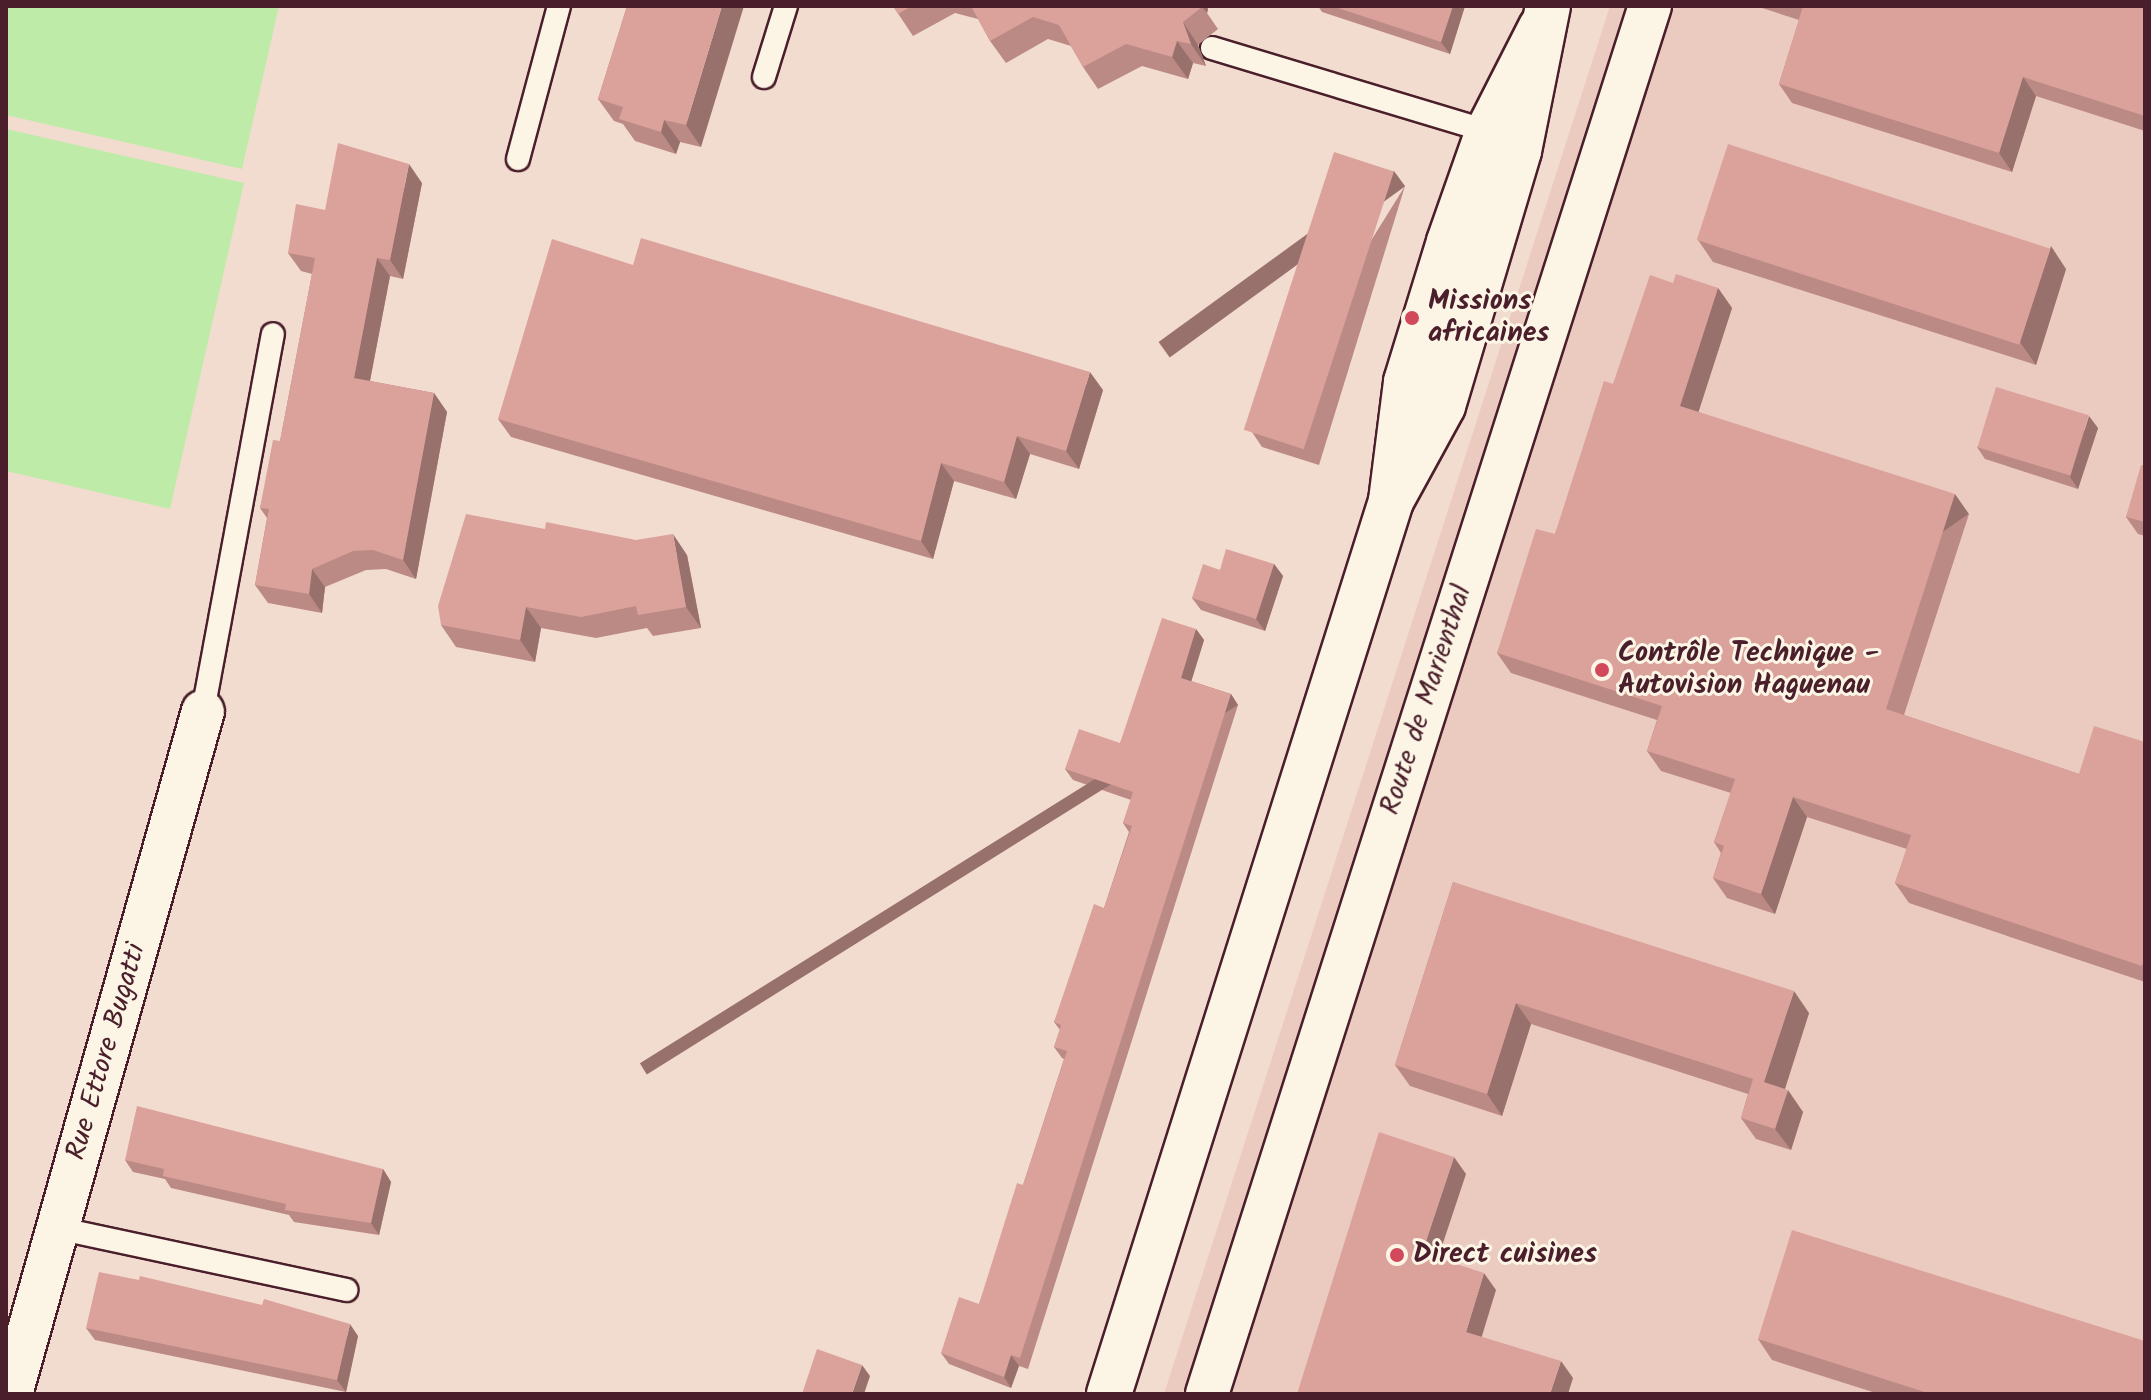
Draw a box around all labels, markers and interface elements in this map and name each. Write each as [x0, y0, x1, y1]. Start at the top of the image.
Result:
place label: Missions africaines [1428, 285, 1549, 351]
marker: Missions africaines [1403, 309, 1421, 327]
street label: Route de Marienthal [1374, 581, 1480, 819]
place label: Contrôle Technique - Autovision Haguenau [1618, 637, 1879, 703]
marker: Contrôle Technique - Autovision Haguenau [1593, 661, 1611, 679]
street label: Rue Ettore Bugatti [60, 940, 154, 1164]
place label: Direct cuisines [1413, 1238, 1597, 1272]
marker: Direct cuisines [1388, 1246, 1406, 1264]

